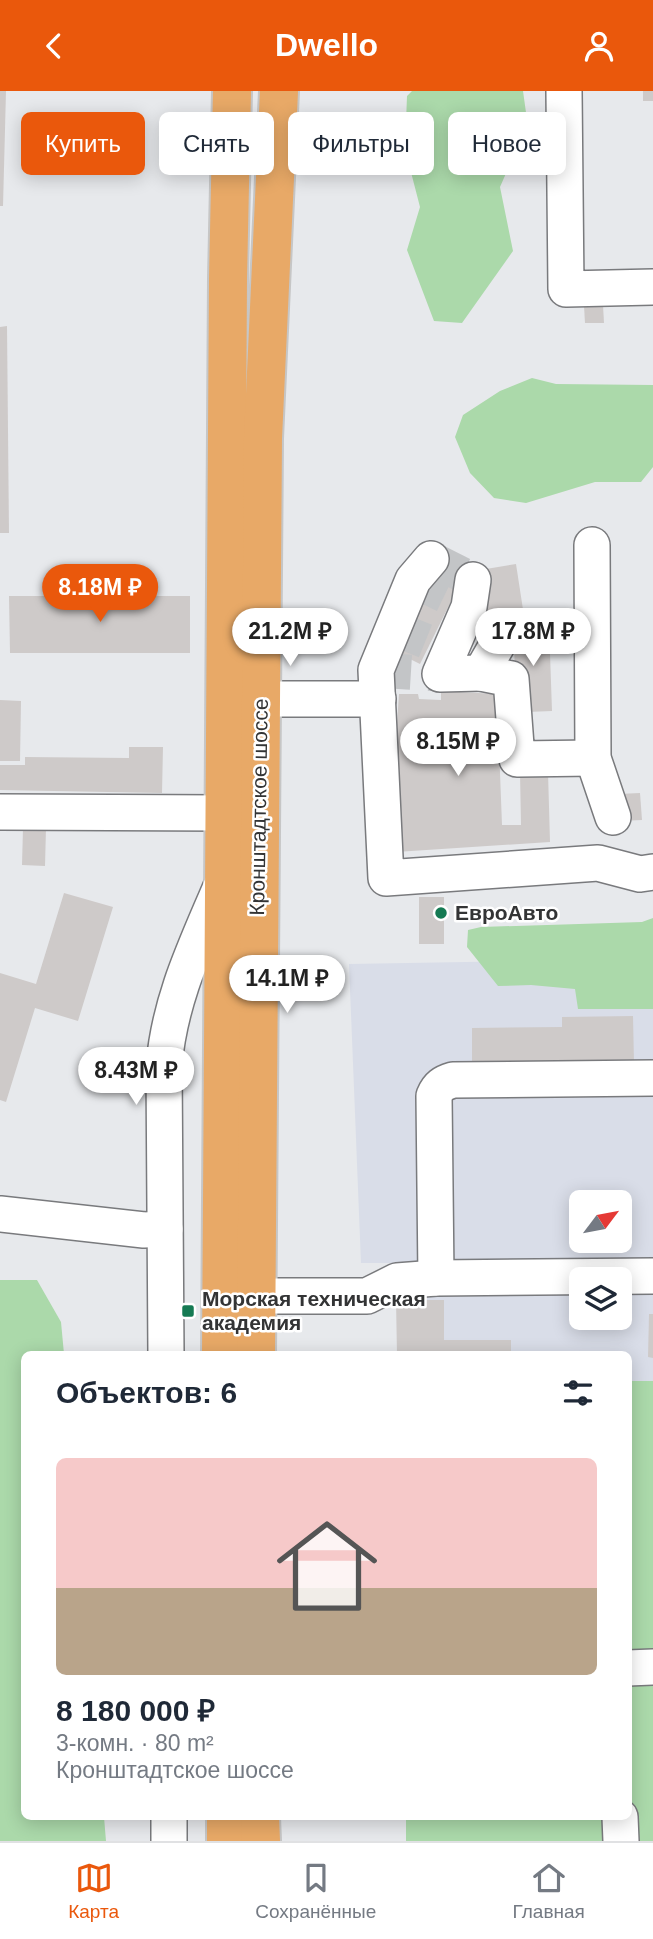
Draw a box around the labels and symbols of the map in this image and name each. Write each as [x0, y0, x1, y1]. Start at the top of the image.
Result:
pin: 8.18M ₽ [35, 565, 165, 624]
pin: 21.2M ₽ [225, 609, 355, 668]
pin: 17.8M ₽ [468, 609, 598, 668]
street label: Кронштадтское шоссе [245, 698, 272, 916]
pin: 8.15M ₽ [393, 719, 523, 778]
place label: ЕвроАвто [455, 901, 558, 924]
marker: ЕвроАвто [433, 905, 449, 921]
pin: 14.1M ₽ [222, 955, 352, 1015]
pin: 8.43M ₽ [71, 1047, 201, 1107]
north arrow [569, 1190, 632, 1253]
place label: Морская техническая академия [202, 1287, 426, 1334]
marker: Морская техническая академия [180, 1303, 196, 1319]

